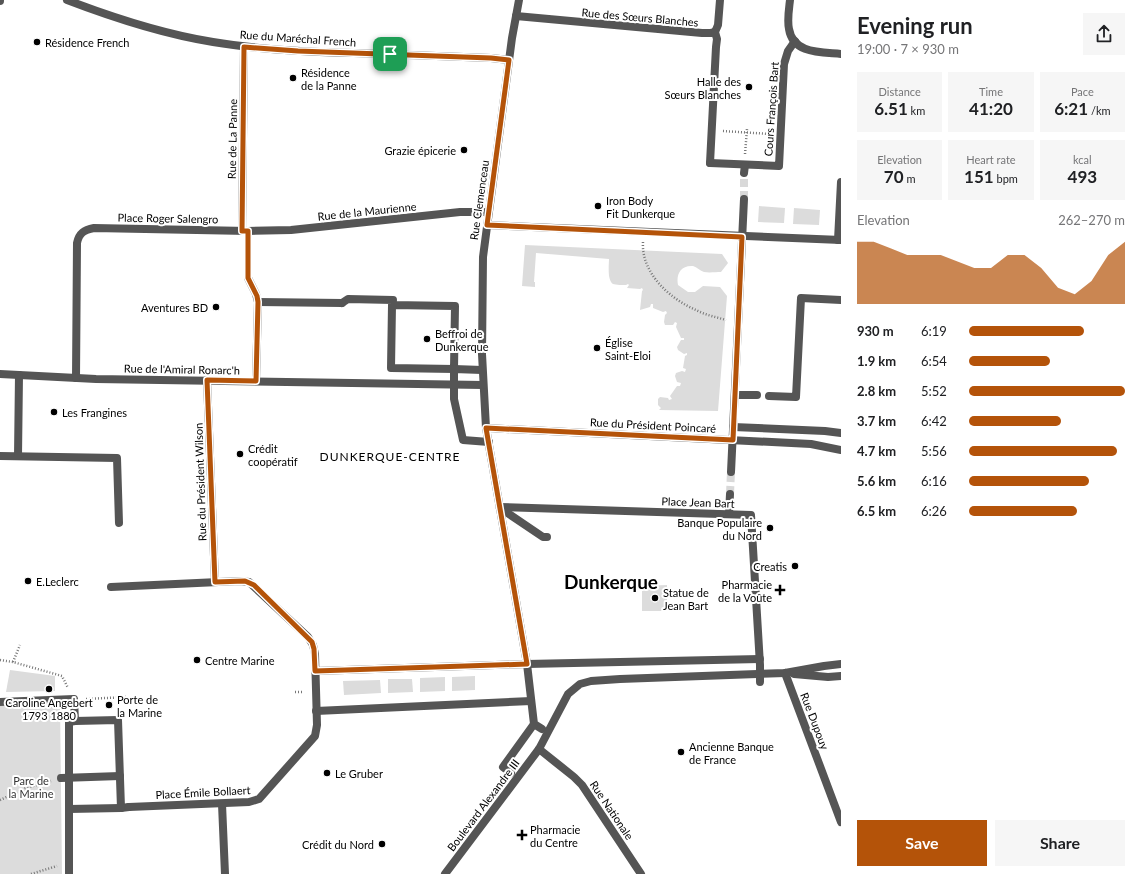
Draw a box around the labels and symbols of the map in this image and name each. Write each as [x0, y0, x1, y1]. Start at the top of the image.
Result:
street label: Rue des Sœurs Blanches [581, 5, 699, 29]
street label: Rue du Maréchal French [239, 27, 357, 49]
place label: Résidence French [45, 36, 130, 49]
marker: Résidence French [32, 37, 42, 47]
pin [373, 37, 407, 71]
street label: Cours François Bart [761, 61, 781, 157]
place label: Résidence de la Panne [301, 66, 357, 92]
marker: Résidence de la Panne [288, 73, 298, 83]
place label: Halle des Sœurs Blanches [665, 75, 741, 101]
marker: Halle des Sœurs Blanches [744, 82, 754, 92]
street label: Rue de La Panne [225, 99, 239, 179]
place label: Grazie épicerie [384, 144, 456, 157]
marker: Grazie épicerie [459, 145, 469, 155]
street label: Rue Clemenceau [467, 159, 491, 241]
place label: Iron Body Fit Dunkerque [606, 194, 675, 220]
street label: Rue de la Maurienne [317, 199, 417, 223]
marker: Iron Body Fit Dunkerque [593, 201, 603, 211]
street label: Place Roger Salengro [117, 211, 219, 225]
place label: Aventures BD [141, 301, 208, 314]
marker: Aventures BD [211, 302, 221, 312]
place label: Beffroi de Dunkerque [435, 327, 489, 353]
marker: Beffroi de Dunkerque [422, 334, 432, 344]
place label: Église Saint-Eloi [605, 336, 651, 362]
marker: Église Saint-Eloi [592, 343, 602, 353]
street label: Rue de l'Amiral Ronarc'h [124, 361, 240, 377]
place label: Les Frangines [62, 406, 127, 419]
marker: Les Frangines [49, 407, 59, 417]
street label: Rue du Président Poincaré [590, 415, 717, 435]
street label: Rue du Président Wilson [191, 423, 209, 541]
place label: Crédit coopératif [248, 442, 298, 468]
marker: Crédit coopératif [235, 449, 245, 459]
district label: DUNKERQUE-CENTRE [320, 449, 460, 464]
street label: Place Jean Bart [661, 494, 735, 510]
place label: Banque Populaire du Nord [677, 516, 762, 542]
marker: Banque Populaire du Nord [765, 523, 775, 533]
place label: Creatis [753, 560, 787, 573]
marker: Creatis [790, 561, 800, 571]
district label: Dunkerque [564, 570, 658, 593]
place label: E.Leclerc [36, 575, 79, 588]
marker: E.Leclerc [23, 576, 33, 586]
place label: Pharmacie de la Voûte [718, 578, 772, 604]
marker: Pharmacie de la Voûte [775, 585, 785, 595]
place label: Statue de Jean Bart [663, 586, 709, 612]
marker: Statue de Jean Bart [650, 593, 660, 603]
place label: Centre Marine [205, 654, 275, 667]
marker: Centre Marine [192, 655, 202, 665]
marker: Caroline Angebert 1793 1880 [44, 684, 54, 694]
street label: Rue Dupouy [798, 691, 832, 752]
place label: Porte de la Marine [117, 693, 162, 719]
place label: Caroline Angebert 1793 1880 [5, 696, 93, 722]
marker: Porte de la Marine [104, 700, 114, 710]
place label: Ancienne Banque de France [689, 740, 774, 766]
marker: Ancienne Banque de France [676, 747, 686, 757]
street label: Boulevard Alexandre III [444, 756, 522, 854]
place label: Le Gruber [335, 767, 383, 780]
marker: Le Gruber [322, 768, 332, 778]
park label: Parc de la Marine [9, 774, 54, 800]
street label: Rue Nationale [588, 778, 637, 842]
street label: Place Émile Bollaert [155, 783, 251, 801]
place label: Pharmacie du Centre [530, 823, 581, 849]
marker: Pharmacie du Centre [517, 830, 527, 840]
place label: Crédit du Nord [302, 838, 374, 851]
marker: Crédit du Nord [377, 839, 387, 849]

